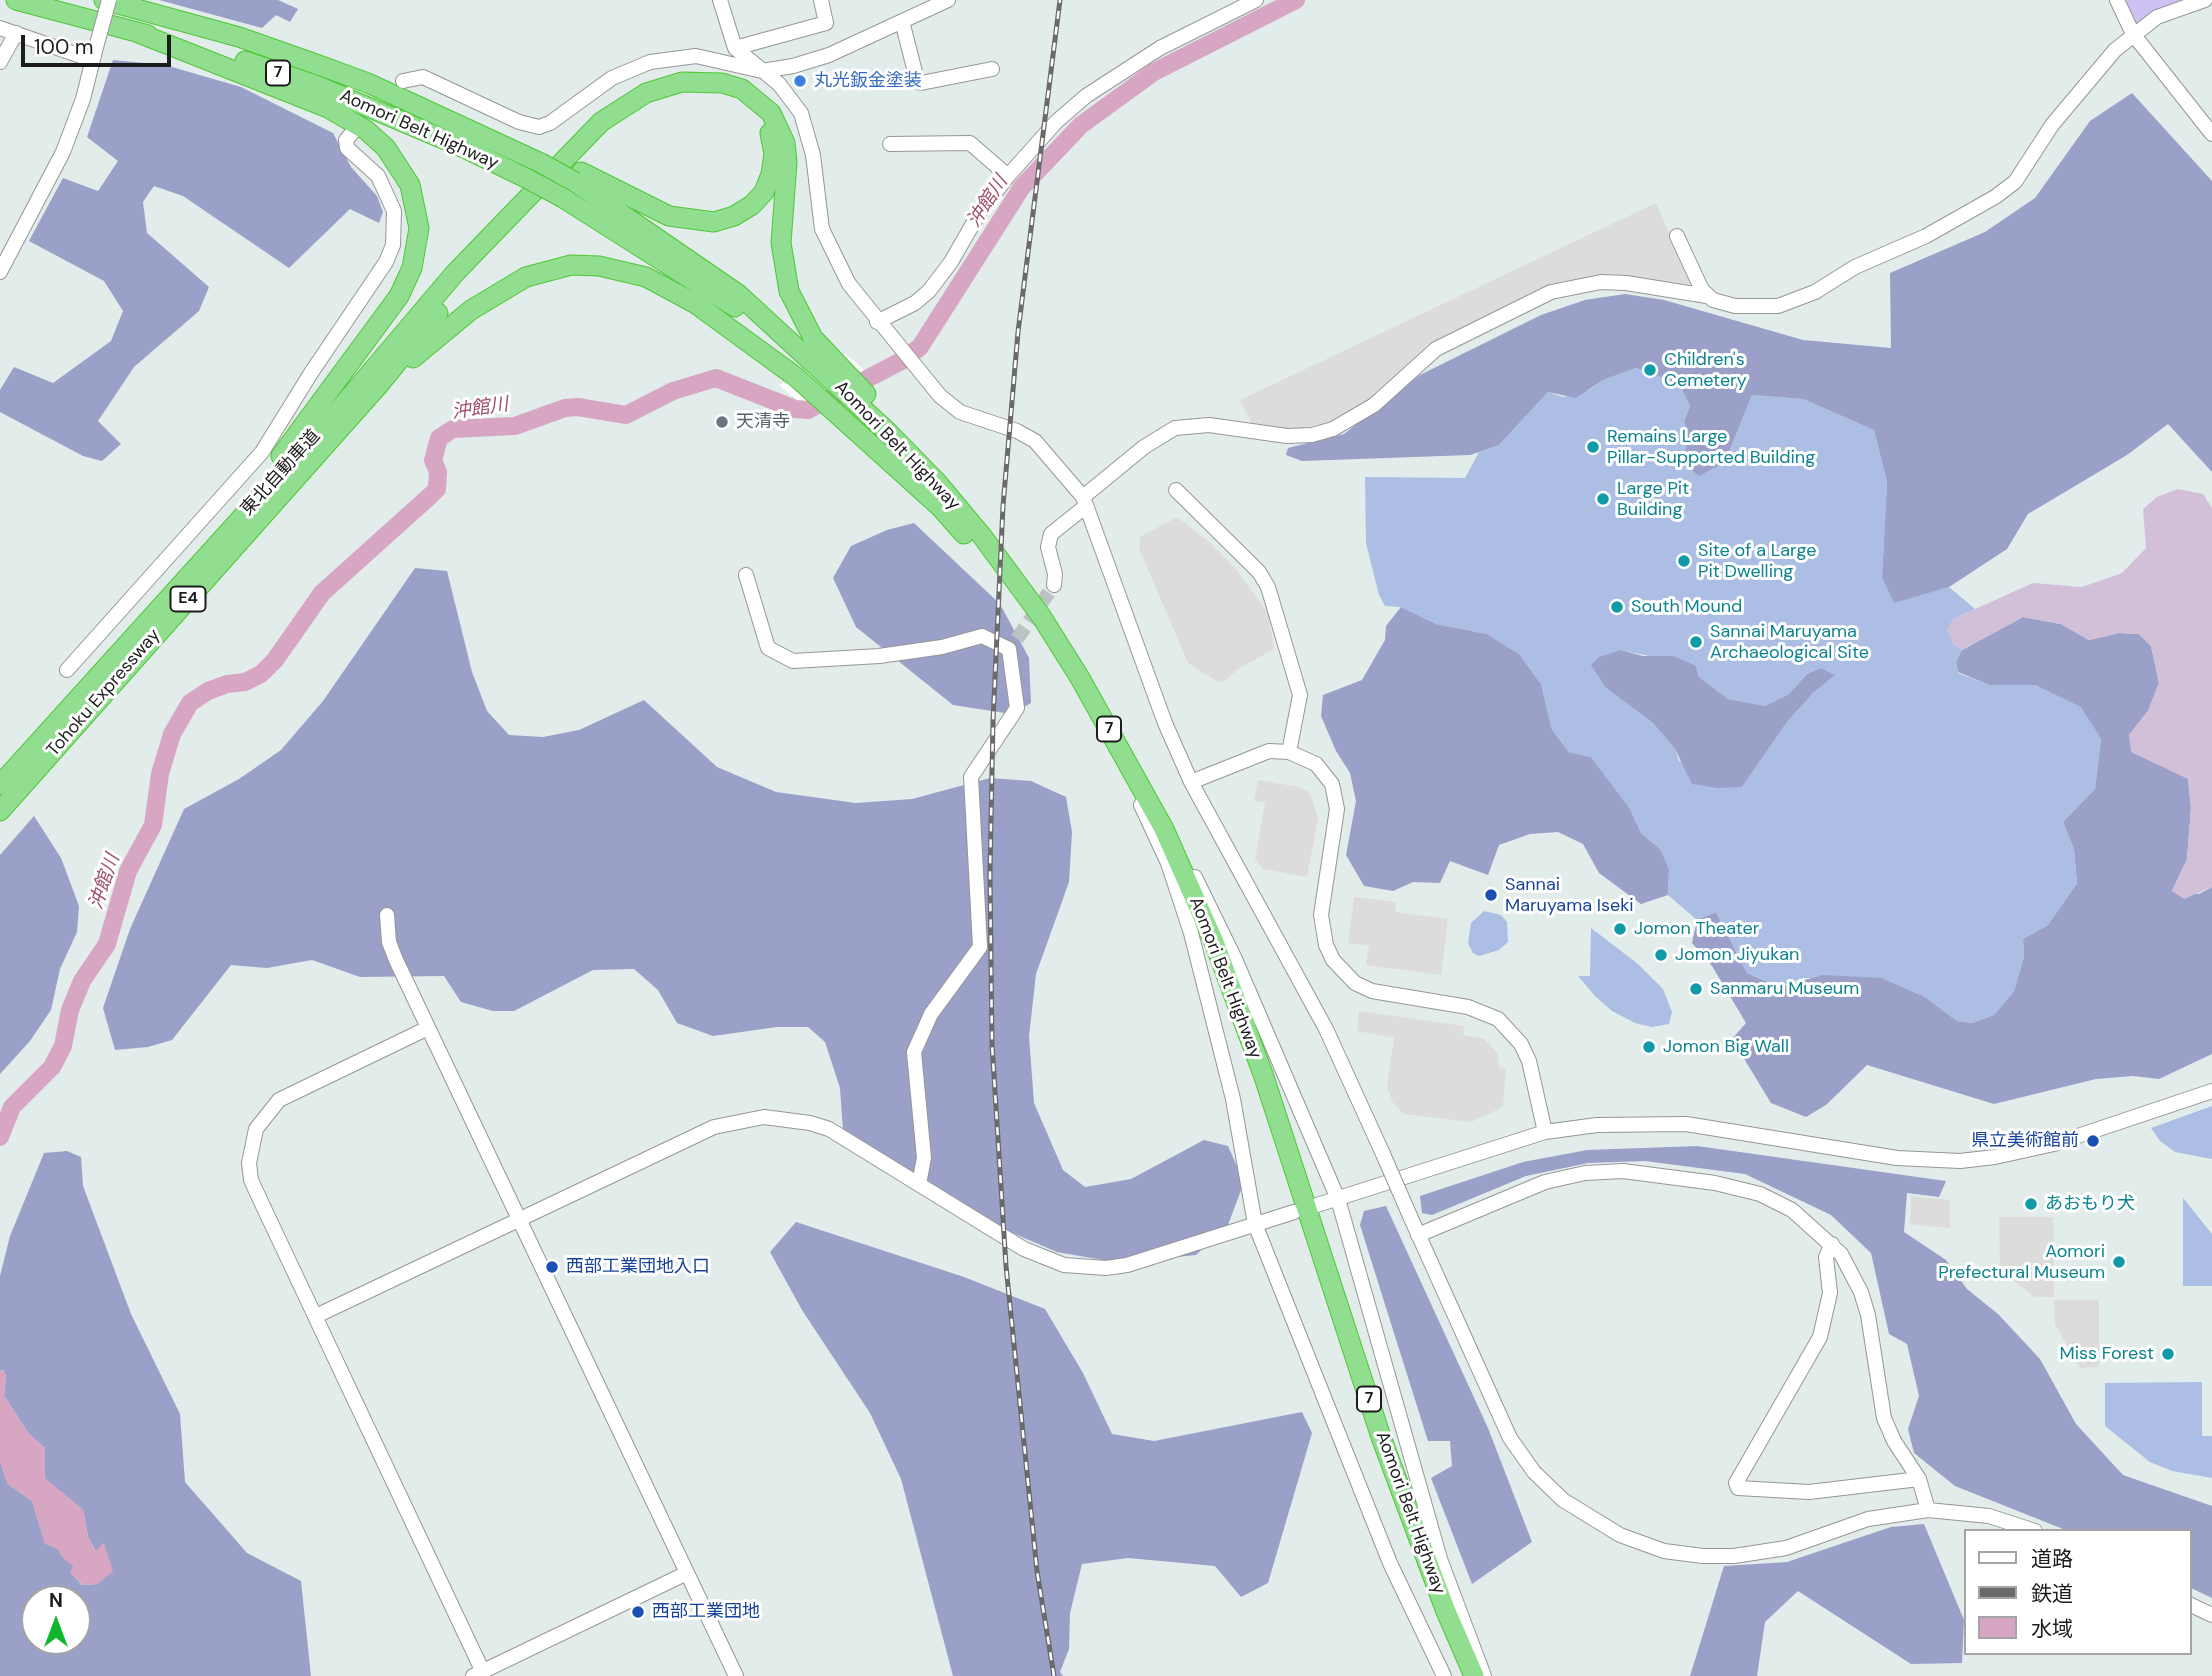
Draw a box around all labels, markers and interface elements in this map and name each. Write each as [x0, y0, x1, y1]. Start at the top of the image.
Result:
scale bar [24, 21, 175, 65]
text: 100 m [34, 33, 94, 61]
road number: 7 [266, 60, 290, 86]
place label: 丸光鈑金塗装 [814, 70, 922, 92]
marker: 丸光鈑金塗装 [792, 73, 808, 89]
street label: Aomori Belt Highway [336, 85, 502, 175]
water label: 沖館川 [963, 172, 1013, 232]
place label: Children's Cemetery [1664, 349, 1747, 392]
marker: Children's Cemetery [1642, 362, 1658, 378]
street label: Aomori Belt Highway [830, 377, 964, 515]
water label: 沖館川 [450, 394, 510, 424]
place label: 天清寺 [736, 411, 790, 433]
marker: 天清寺 [714, 414, 730, 430]
street label: 東北自動車道 [237, 426, 325, 520]
place label: Remains Large Pillar-Supported Building [1607, 426, 1815, 468]
marker: Remains Large Pillar-Supported Building [1585, 439, 1601, 455]
place label: Large Pit Building [1617, 478, 1689, 520]
marker: Large Pit Building [1595, 491, 1611, 507]
place label: Site of a Large Pit Dwelling [1698, 540, 1816, 582]
marker: Site of a Large Pit Dwelling [1676, 553, 1692, 569]
road number: E4 [170, 586, 206, 612]
place label: South Mound [1631, 596, 1742, 618]
marker: South Mound [1609, 599, 1625, 615]
place label: Sannai Maruyama Archaeological Site [1710, 621, 1869, 664]
street label: Tohoku Expressway [43, 625, 165, 761]
marker: Sannai Maruyama Archaeological Site [1688, 634, 1704, 650]
road number: 7 [1097, 716, 1121, 742]
water label: 沖館川 [85, 851, 125, 913]
place label: Sannai Maruyama Iseki [1505, 874, 1634, 917]
marker: Sannai Maruyama Iseki [1483, 887, 1499, 903]
street label: Aomori Belt Highway [1184, 894, 1266, 1062]
place label: Jomon Theater [1634, 918, 1759, 940]
marker: Jomon Theater [1612, 921, 1628, 937]
place label: Jomon Jiyukan [1675, 944, 1799, 966]
marker: Jomon Jiyukan [1653, 947, 1669, 963]
place label: Sanmaru Museum [1710, 978, 1859, 1000]
marker: Sanmaru Museum [1688, 981, 1704, 997]
place label: Jomon Big Wall [1663, 1036, 1789, 1058]
marker: Jomon Big Wall [1641, 1039, 1657, 1055]
place label: 県立美術館前 [1971, 1130, 2079, 1152]
marker: 県立美術館前 [2085, 1133, 2101, 1149]
place label: あおもり犬 [2045, 1193, 2135, 1215]
marker: あおもり犬 [2023, 1196, 2039, 1212]
place label: Aomori Prefectural Museum [1938, 1241, 2105, 1284]
marker: Aomori Prefectural Museum [2111, 1254, 2127, 1270]
place label: 西部工業団地入口 [566, 1256, 710, 1278]
marker: 西部工業団地入口 [544, 1259, 560, 1275]
place label: Miss Forest [2060, 1343, 2154, 1365]
marker: Miss Forest [2160, 1346, 2176, 1362]
road number: 7 [1357, 1386, 1381, 1412]
street label: Aomori Belt Highway [1371, 1429, 1449, 1597]
legend [1964, 1529, 2191, 1655]
text: 道路 [2031, 1545, 2073, 1573]
text: 鉄道 [2031, 1580, 2073, 1608]
north arrow [21, 1585, 91, 1655]
text: N [49, 1588, 63, 1613]
place label: 西部工業団地 [652, 1601, 760, 1623]
marker: 西部工業団地 [630, 1604, 646, 1620]
text: 水域 [2031, 1615, 2073, 1643]

